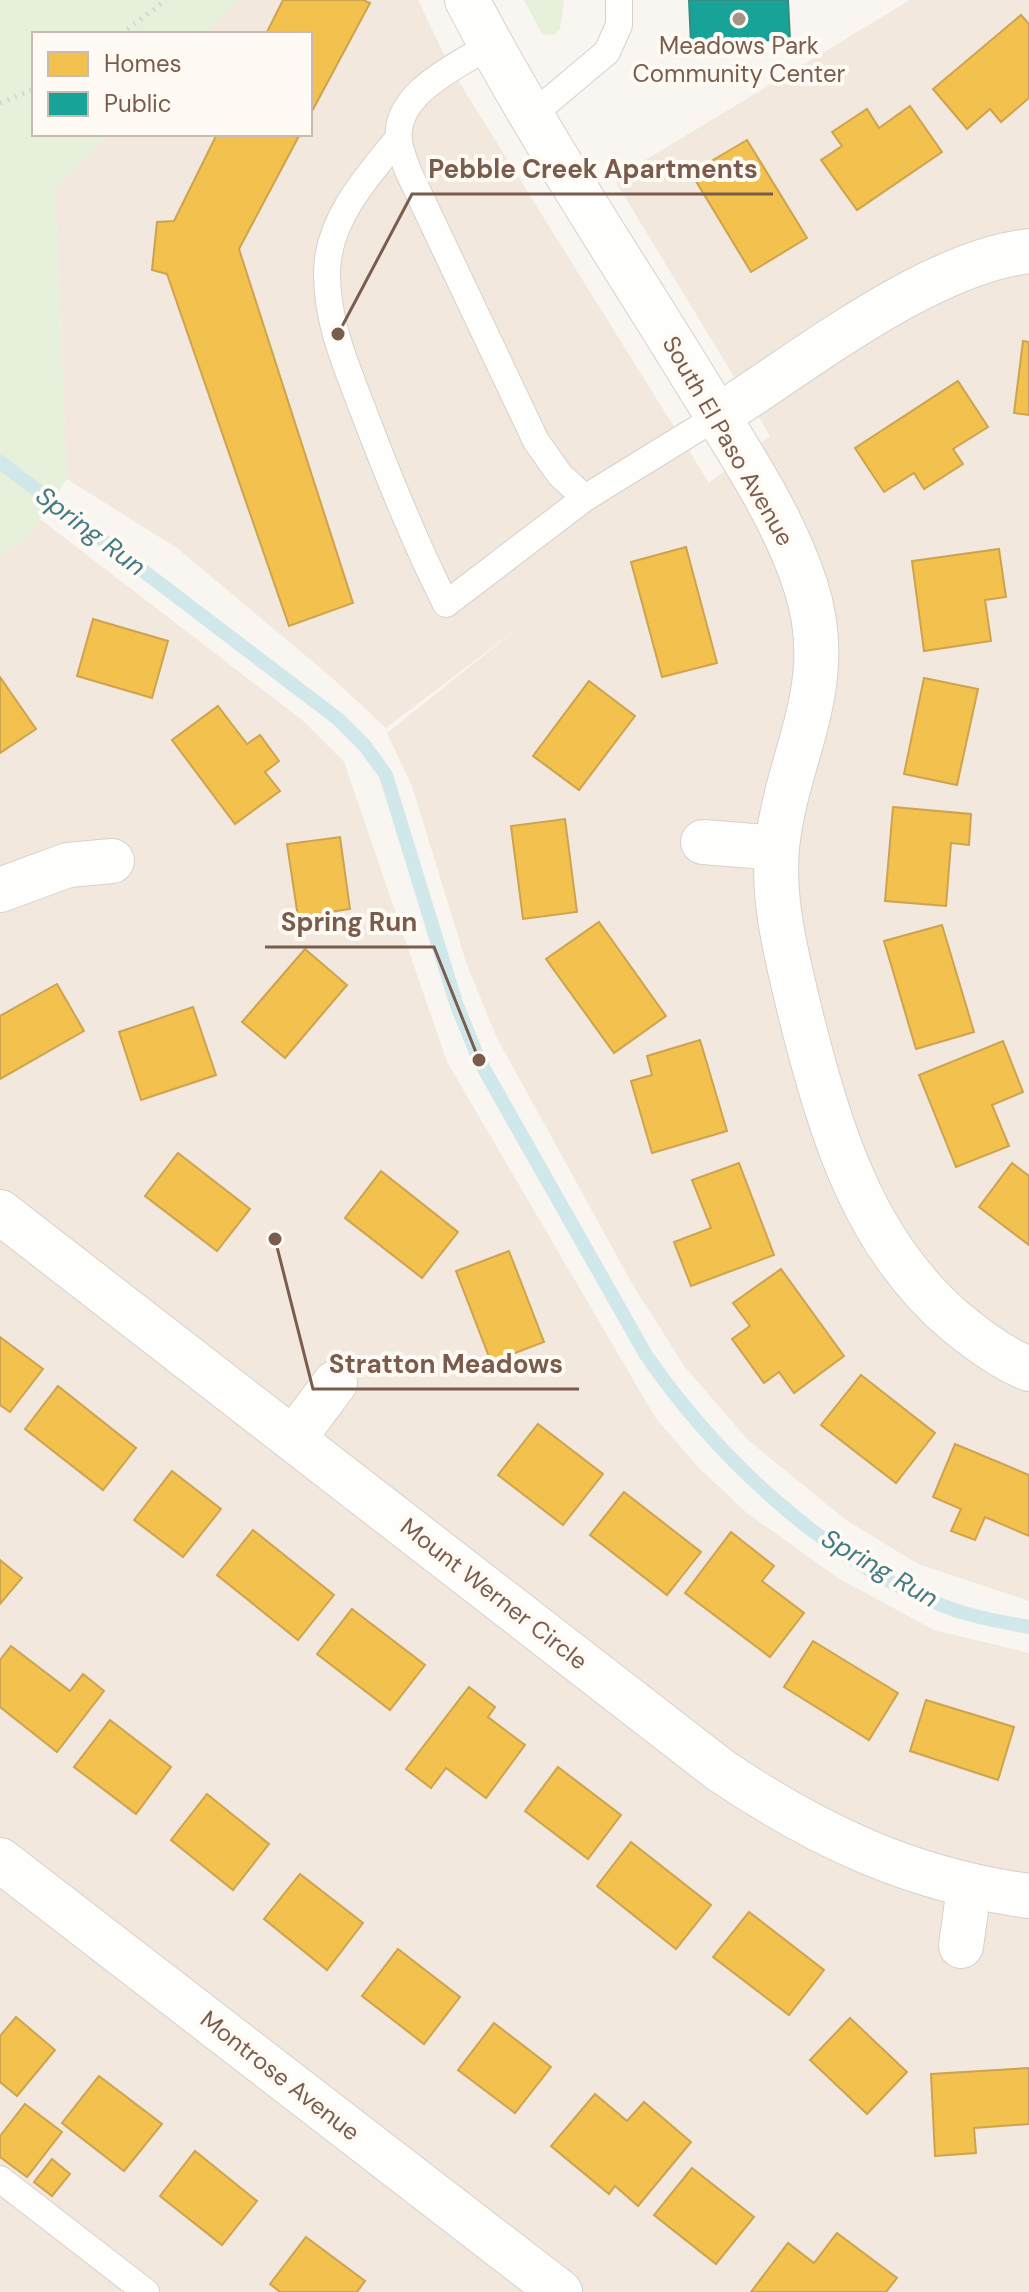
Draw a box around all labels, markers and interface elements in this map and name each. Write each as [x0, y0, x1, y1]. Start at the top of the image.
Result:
marker: Meadows Park Community Center [730, 10, 748, 28]
place label: Meadows Park Community Center [633, 30, 846, 89]
legend [32, 32, 312, 136]
text: Homes [104, 48, 182, 79]
text: Public [104, 88, 172, 119]
callout: Pebble Creek Apartments [412, 144, 773, 194]
text: Pebble Creek Apartments [428, 152, 758, 186]
street label: South El Paso Avenue [656, 330, 801, 551]
water label: Spring Run [29, 479, 153, 583]
callout: Spring Run [265, 897, 434, 947]
text: Spring Run [281, 905, 417, 939]
callout: Stratton Meadows [313, 1339, 579, 1389]
text: Stratton Meadows [329, 1347, 563, 1381]
street label: Mount Werner Circle [395, 1511, 594, 1676]
water label: Spring Run [816, 1521, 944, 1615]
street label: Montrose Avenue [194, 2004, 366, 2148]

